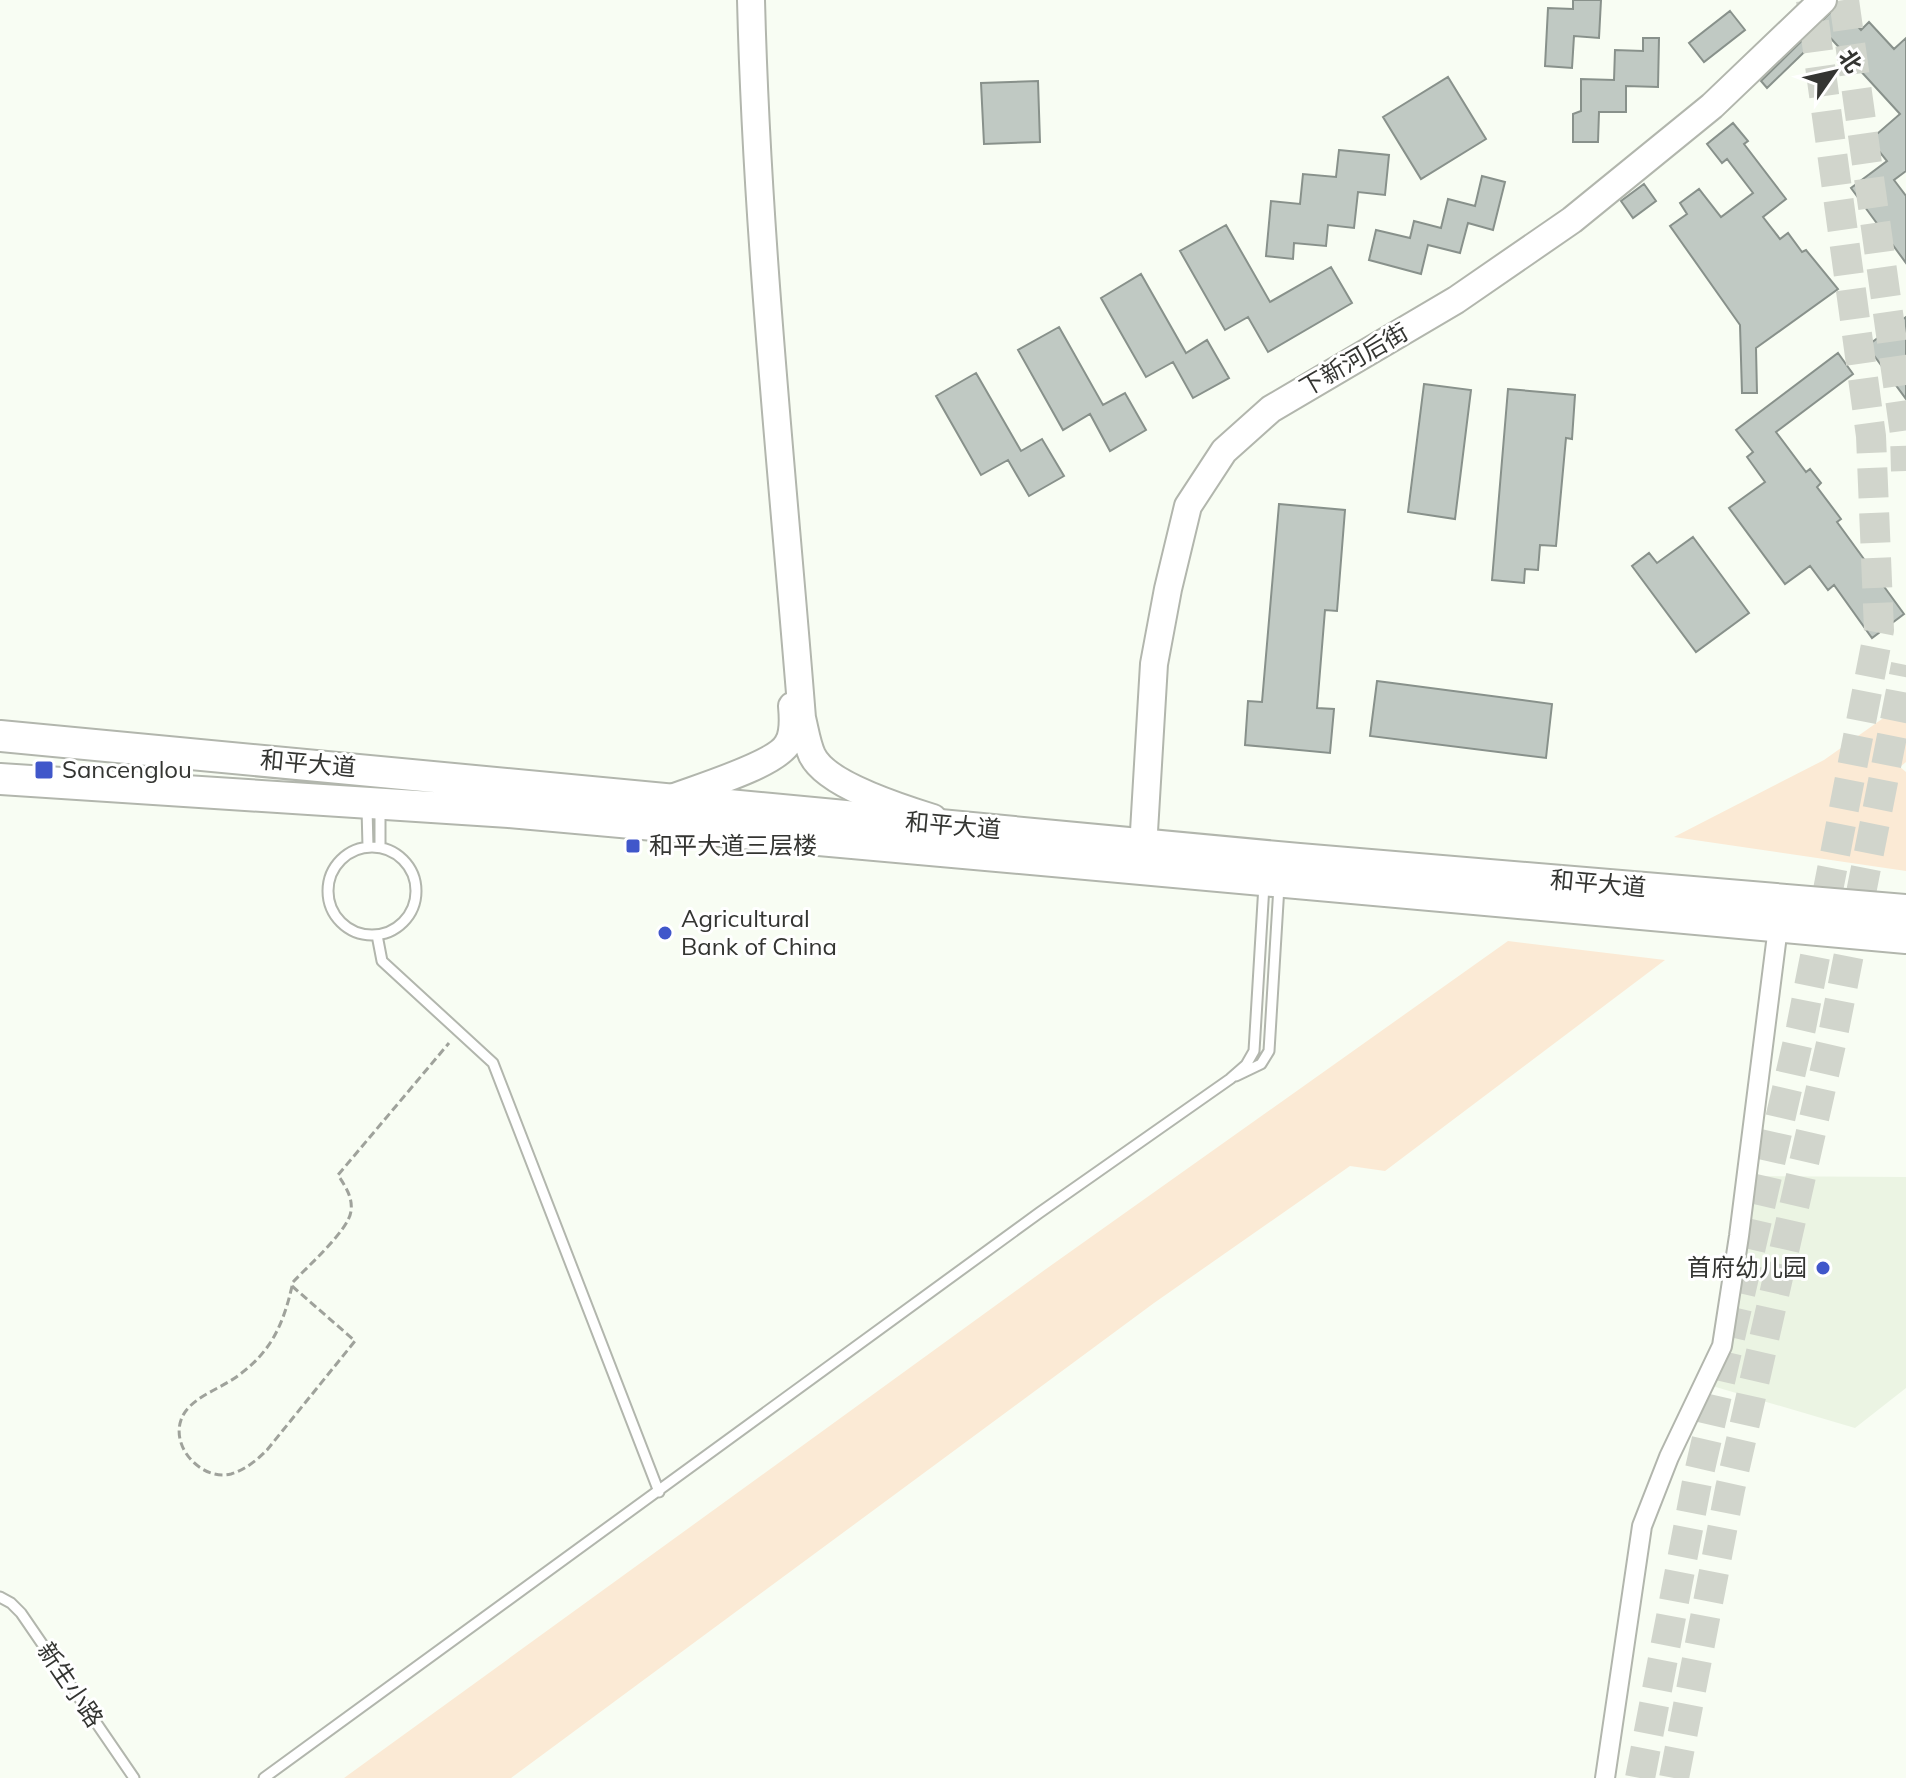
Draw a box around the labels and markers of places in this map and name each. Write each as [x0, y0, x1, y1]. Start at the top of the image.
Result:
place label: Sancenglou [62, 754, 192, 784]
marker: Sancenglou [33, 759, 55, 781]
place label: 和平大道三层楼 [649, 830, 817, 860]
marker: 和平大道三层楼 [624, 837, 642, 855]
place label: Agricultural Bank of China [681, 903, 837, 961]
marker: Agricultural Bank of China [656, 924, 674, 942]
place label: 首府幼儿园 [1687, 1252, 1807, 1282]
marker: 首府幼儿园 [1814, 1259, 1832, 1277]

